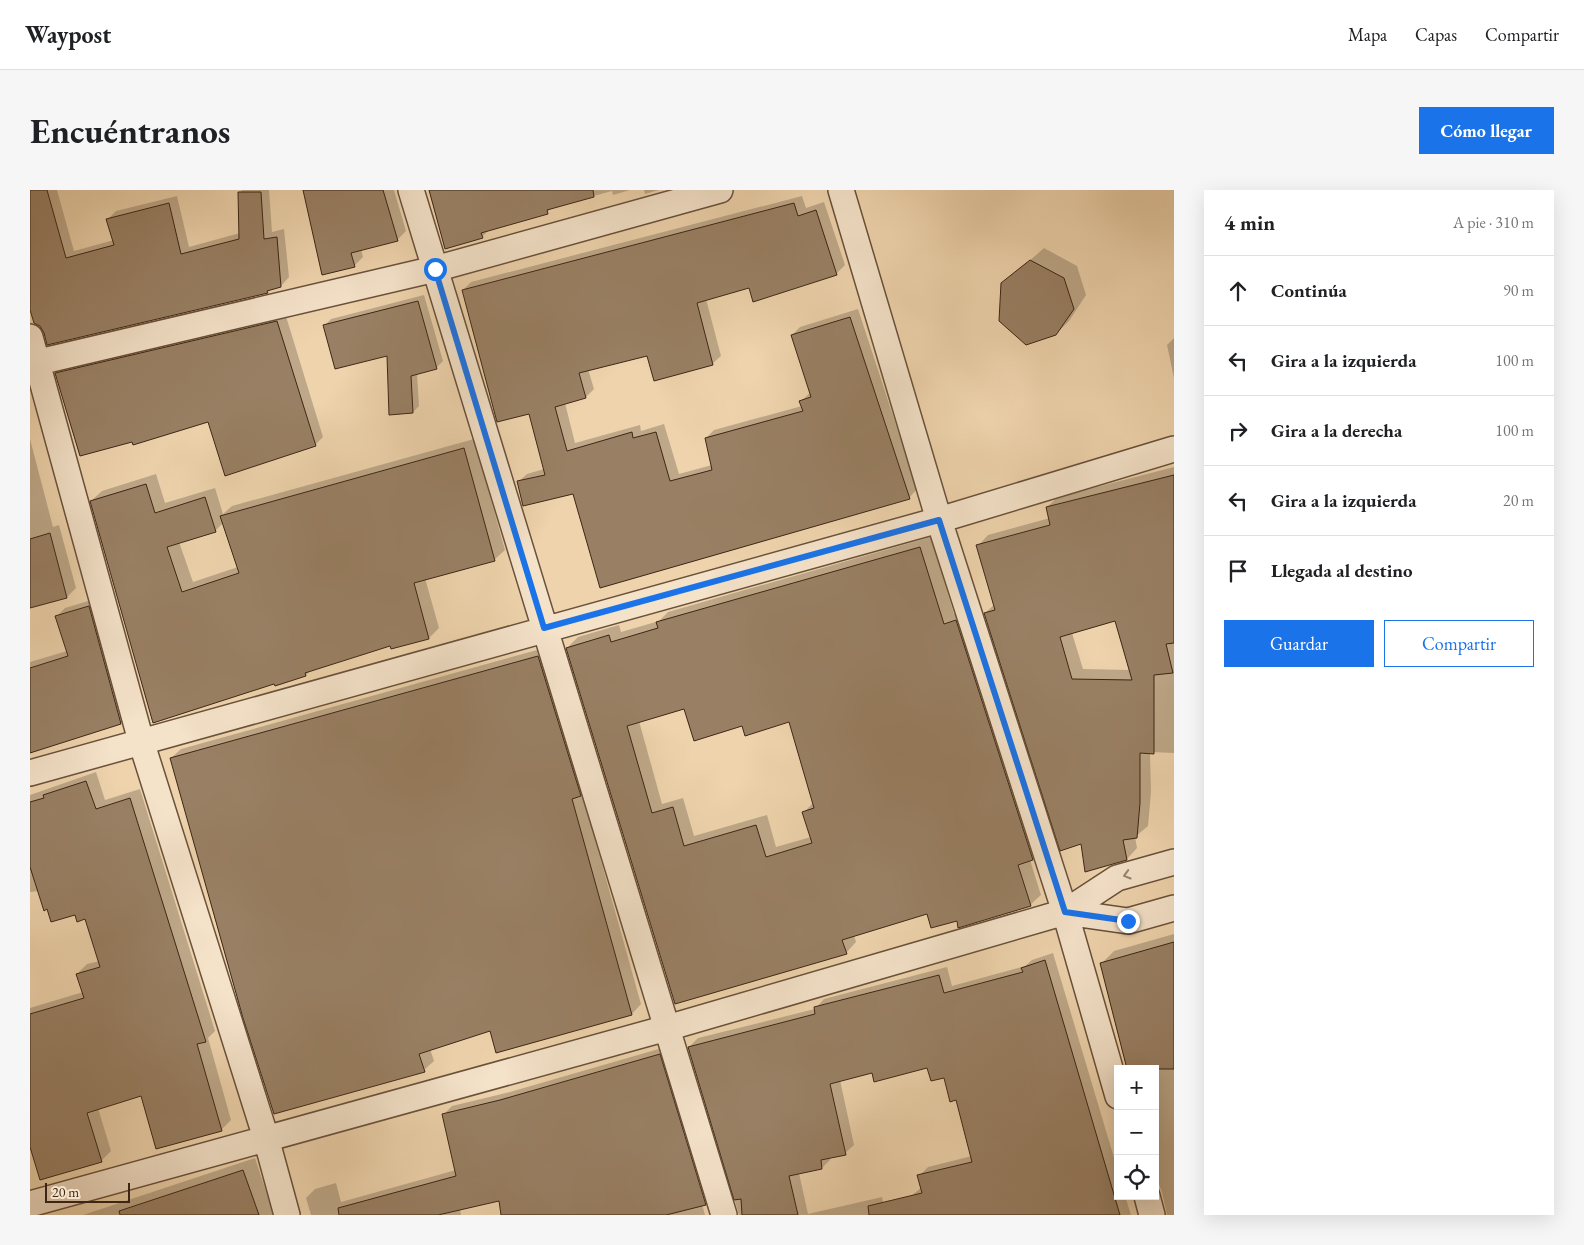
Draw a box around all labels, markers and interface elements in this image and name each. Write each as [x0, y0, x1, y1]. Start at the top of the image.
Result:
text: Waypost [25, 19, 111, 50]
text: Mapa [1348, 23, 1387, 46]
text: Capas [1415, 23, 1457, 46]
text: Compartir [1485, 23, 1559, 46]
button: Cómo llegar [1419, 107, 1554, 154]
text: Encuéntranos [30, 108, 230, 153]
text: 4 min [1224, 209, 1275, 236]
text: A pie · 310 m [1453, 212, 1534, 233]
route start [424, 258, 447, 281]
icon: ahead [1224, 277, 1252, 305]
text: Continúa [1271, 278, 1347, 303]
text: 90 m [1503, 280, 1534, 301]
icon: left [1224, 347, 1252, 375]
text: Gira a la izquierda [1271, 348, 1417, 373]
text: 100 m [1495, 350, 1534, 371]
icon: right [1224, 417, 1252, 445]
text: Gira a la derecha [1271, 418, 1402, 443]
text: 100 m [1495, 420, 1534, 441]
icon: left [1224, 487, 1252, 515]
text: Gira a la izquierda [1271, 488, 1417, 513]
text: 20 m [1503, 490, 1534, 511]
icon: arrive [1224, 557, 1252, 585]
text: Llegada al destino [1271, 558, 1413, 583]
button: Guardar [1224, 620, 1374, 667]
button: Compartir [1384, 620, 1534, 667]
one-way arrow [1123, 869, 1132, 879]
route end [1117, 910, 1140, 933]
map controls [1114, 1065, 1159, 1200]
button: + [1114, 1065, 1159, 1110]
button: − [1114, 1110, 1159, 1155]
button: locate [1114, 1155, 1159, 1200]
scale bar [45, 1180, 130, 1203]
text: 20 m [52, 1183, 79, 1201]

